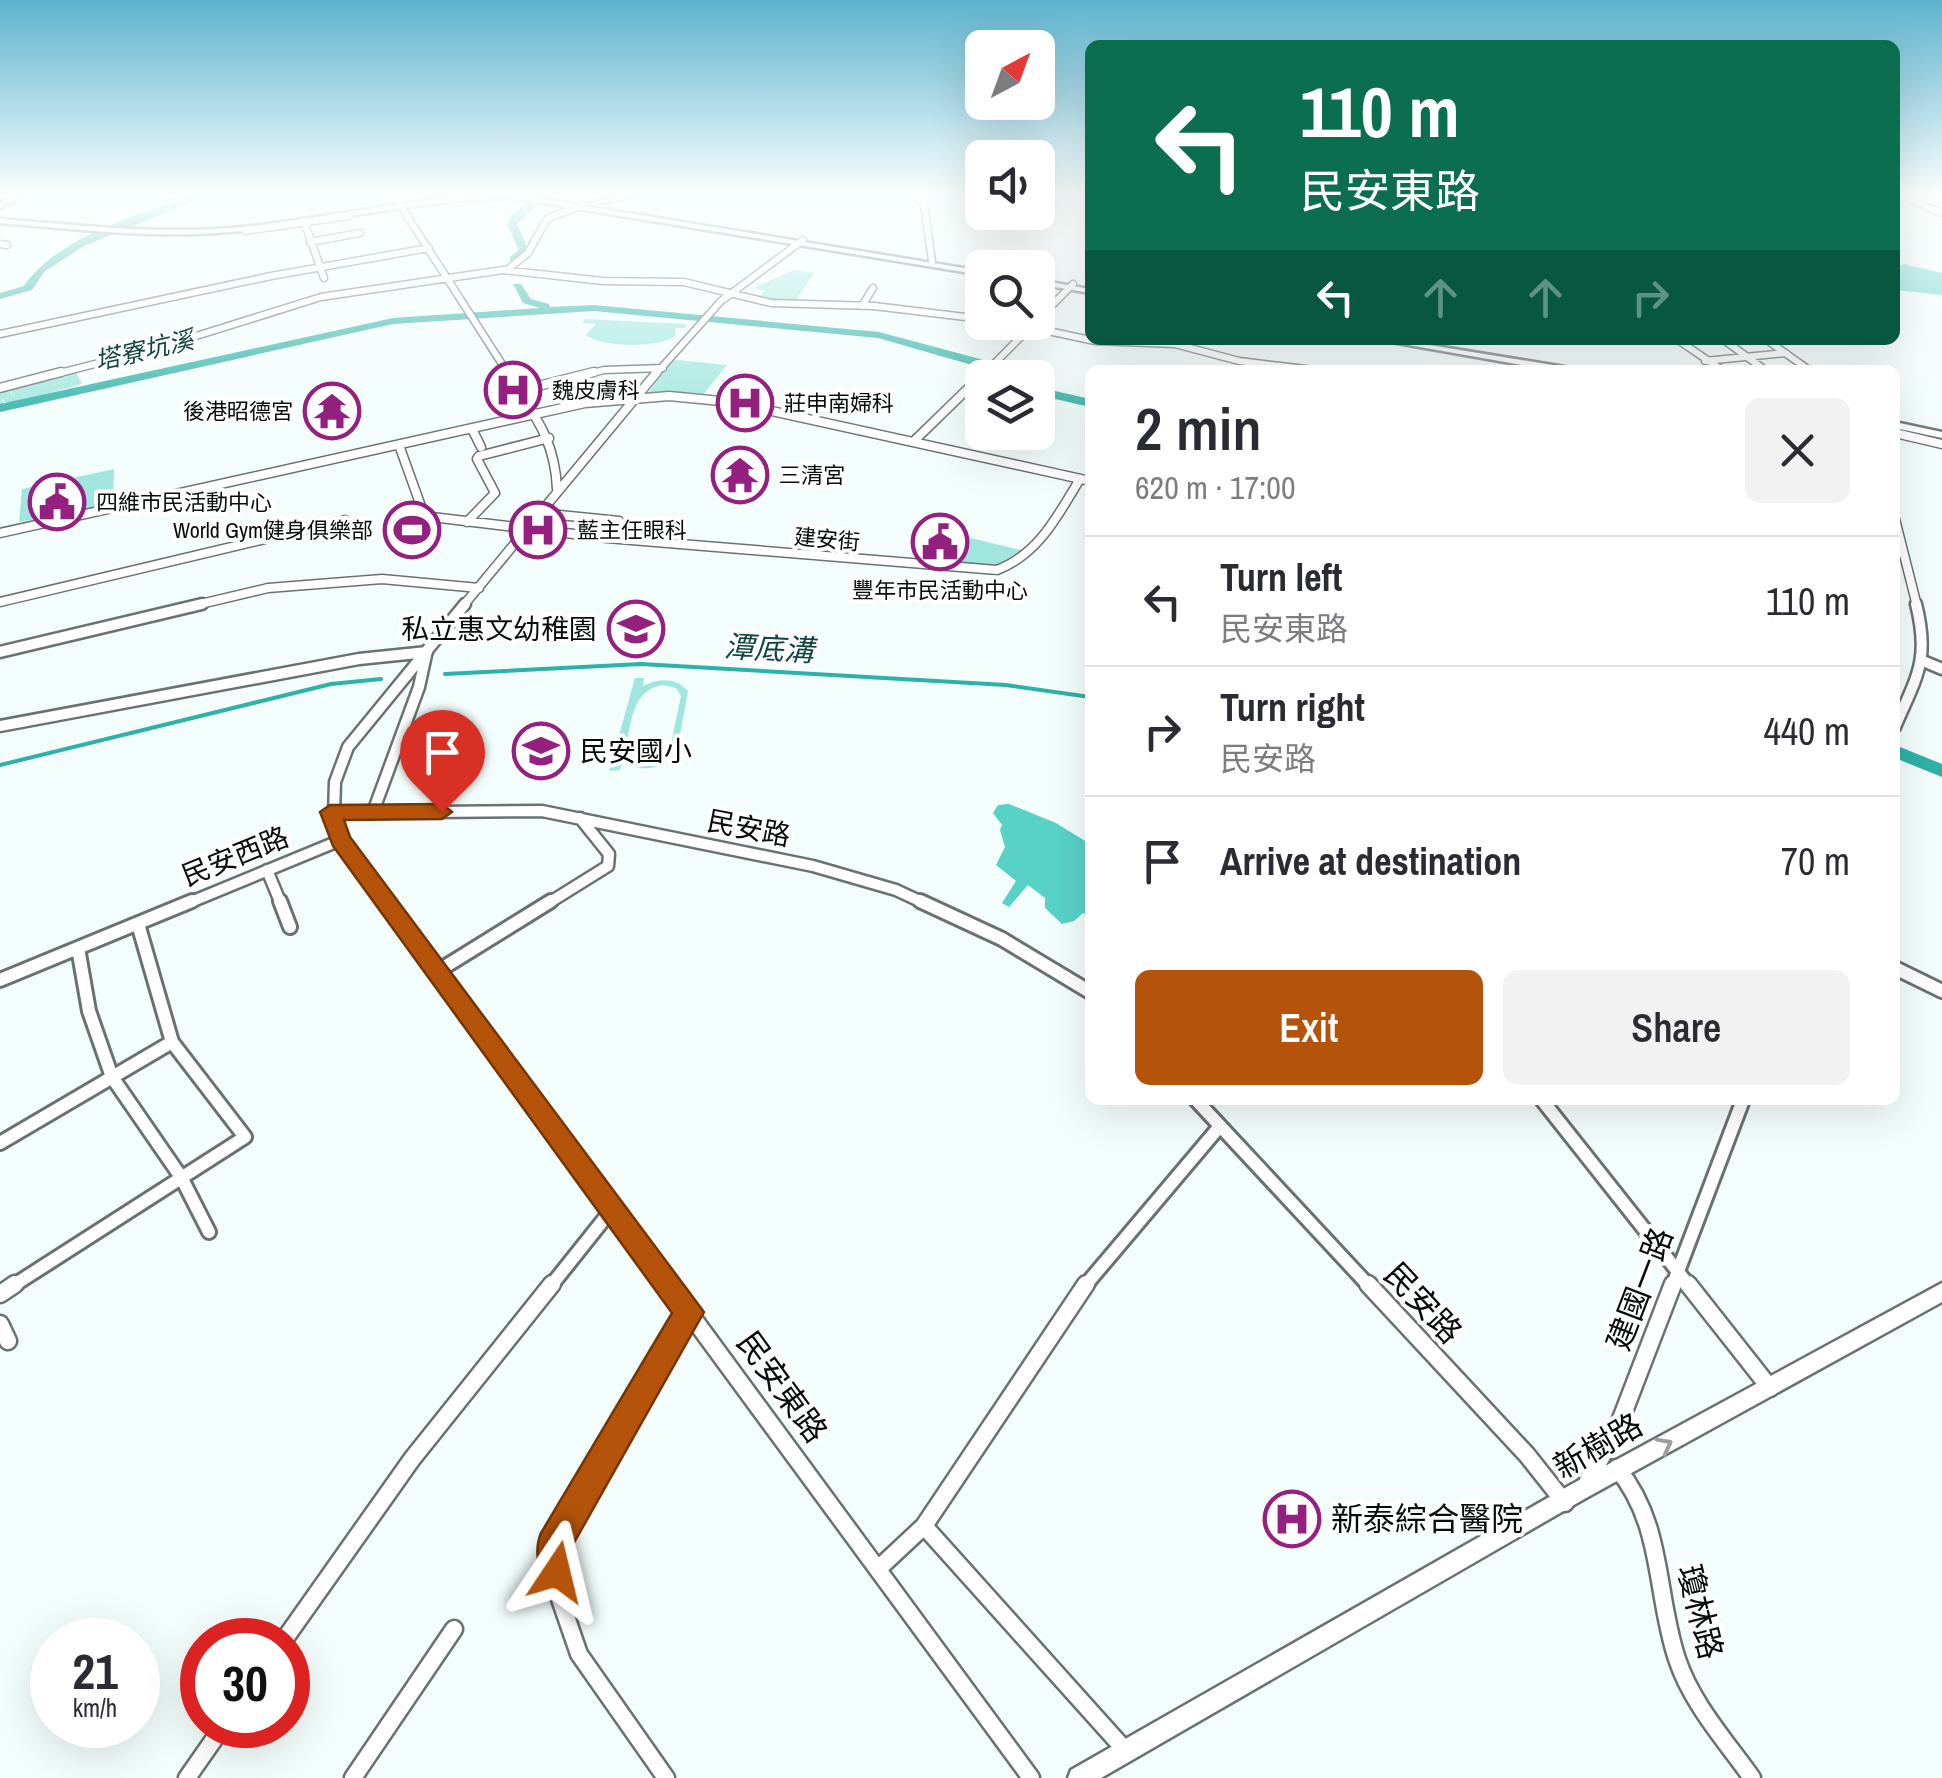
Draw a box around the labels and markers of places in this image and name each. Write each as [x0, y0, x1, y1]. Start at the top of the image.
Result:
hospital icon: 魏皮膚科 [483, 360, 543, 420]
hospital icon: 莊申南婦科 [715, 373, 775, 433]
place label: 魏皮膚科 [552, 375, 640, 405]
temple icon: 後港昭德宮 [302, 381, 362, 441]
place label: 莊申南婦科 [784, 388, 894, 418]
place label: 後港昭德宮 [183, 396, 293, 426]
temple icon: 三清宮 [710, 445, 770, 505]
place label: 三清宮 [779, 460, 845, 490]
public building icon: 四維市民活動中心 [27, 472, 87, 532]
place label: 四維市民活動中心 [96, 487, 272, 517]
sports icon: World Gym健身俱樂部 [382, 500, 442, 560]
hospital icon: 藍主任眼科 [508, 500, 568, 560]
public building icon: 豐年市民活動中心 [910, 512, 970, 572]
place label: World Gym健身俱樂部 [173, 515, 373, 545]
place label: 藍主任眼科 [577, 515, 687, 545]
place label: 豐年市民活動中心 [852, 575, 1028, 605]
school or university icon: 私立惠文幼稚園 [606, 599, 666, 659]
place label: 私立惠文幼稚園 [401, 610, 597, 648]
pin [400, 710, 485, 813]
school or university icon: 民安國小 [511, 721, 571, 781]
place label: 民安國小 [580, 732, 692, 770]
hospital icon: 新泰綜合醫院 [1262, 1489, 1322, 1549]
place label: 新泰綜合醫院 [1331, 1497, 1523, 1540]

